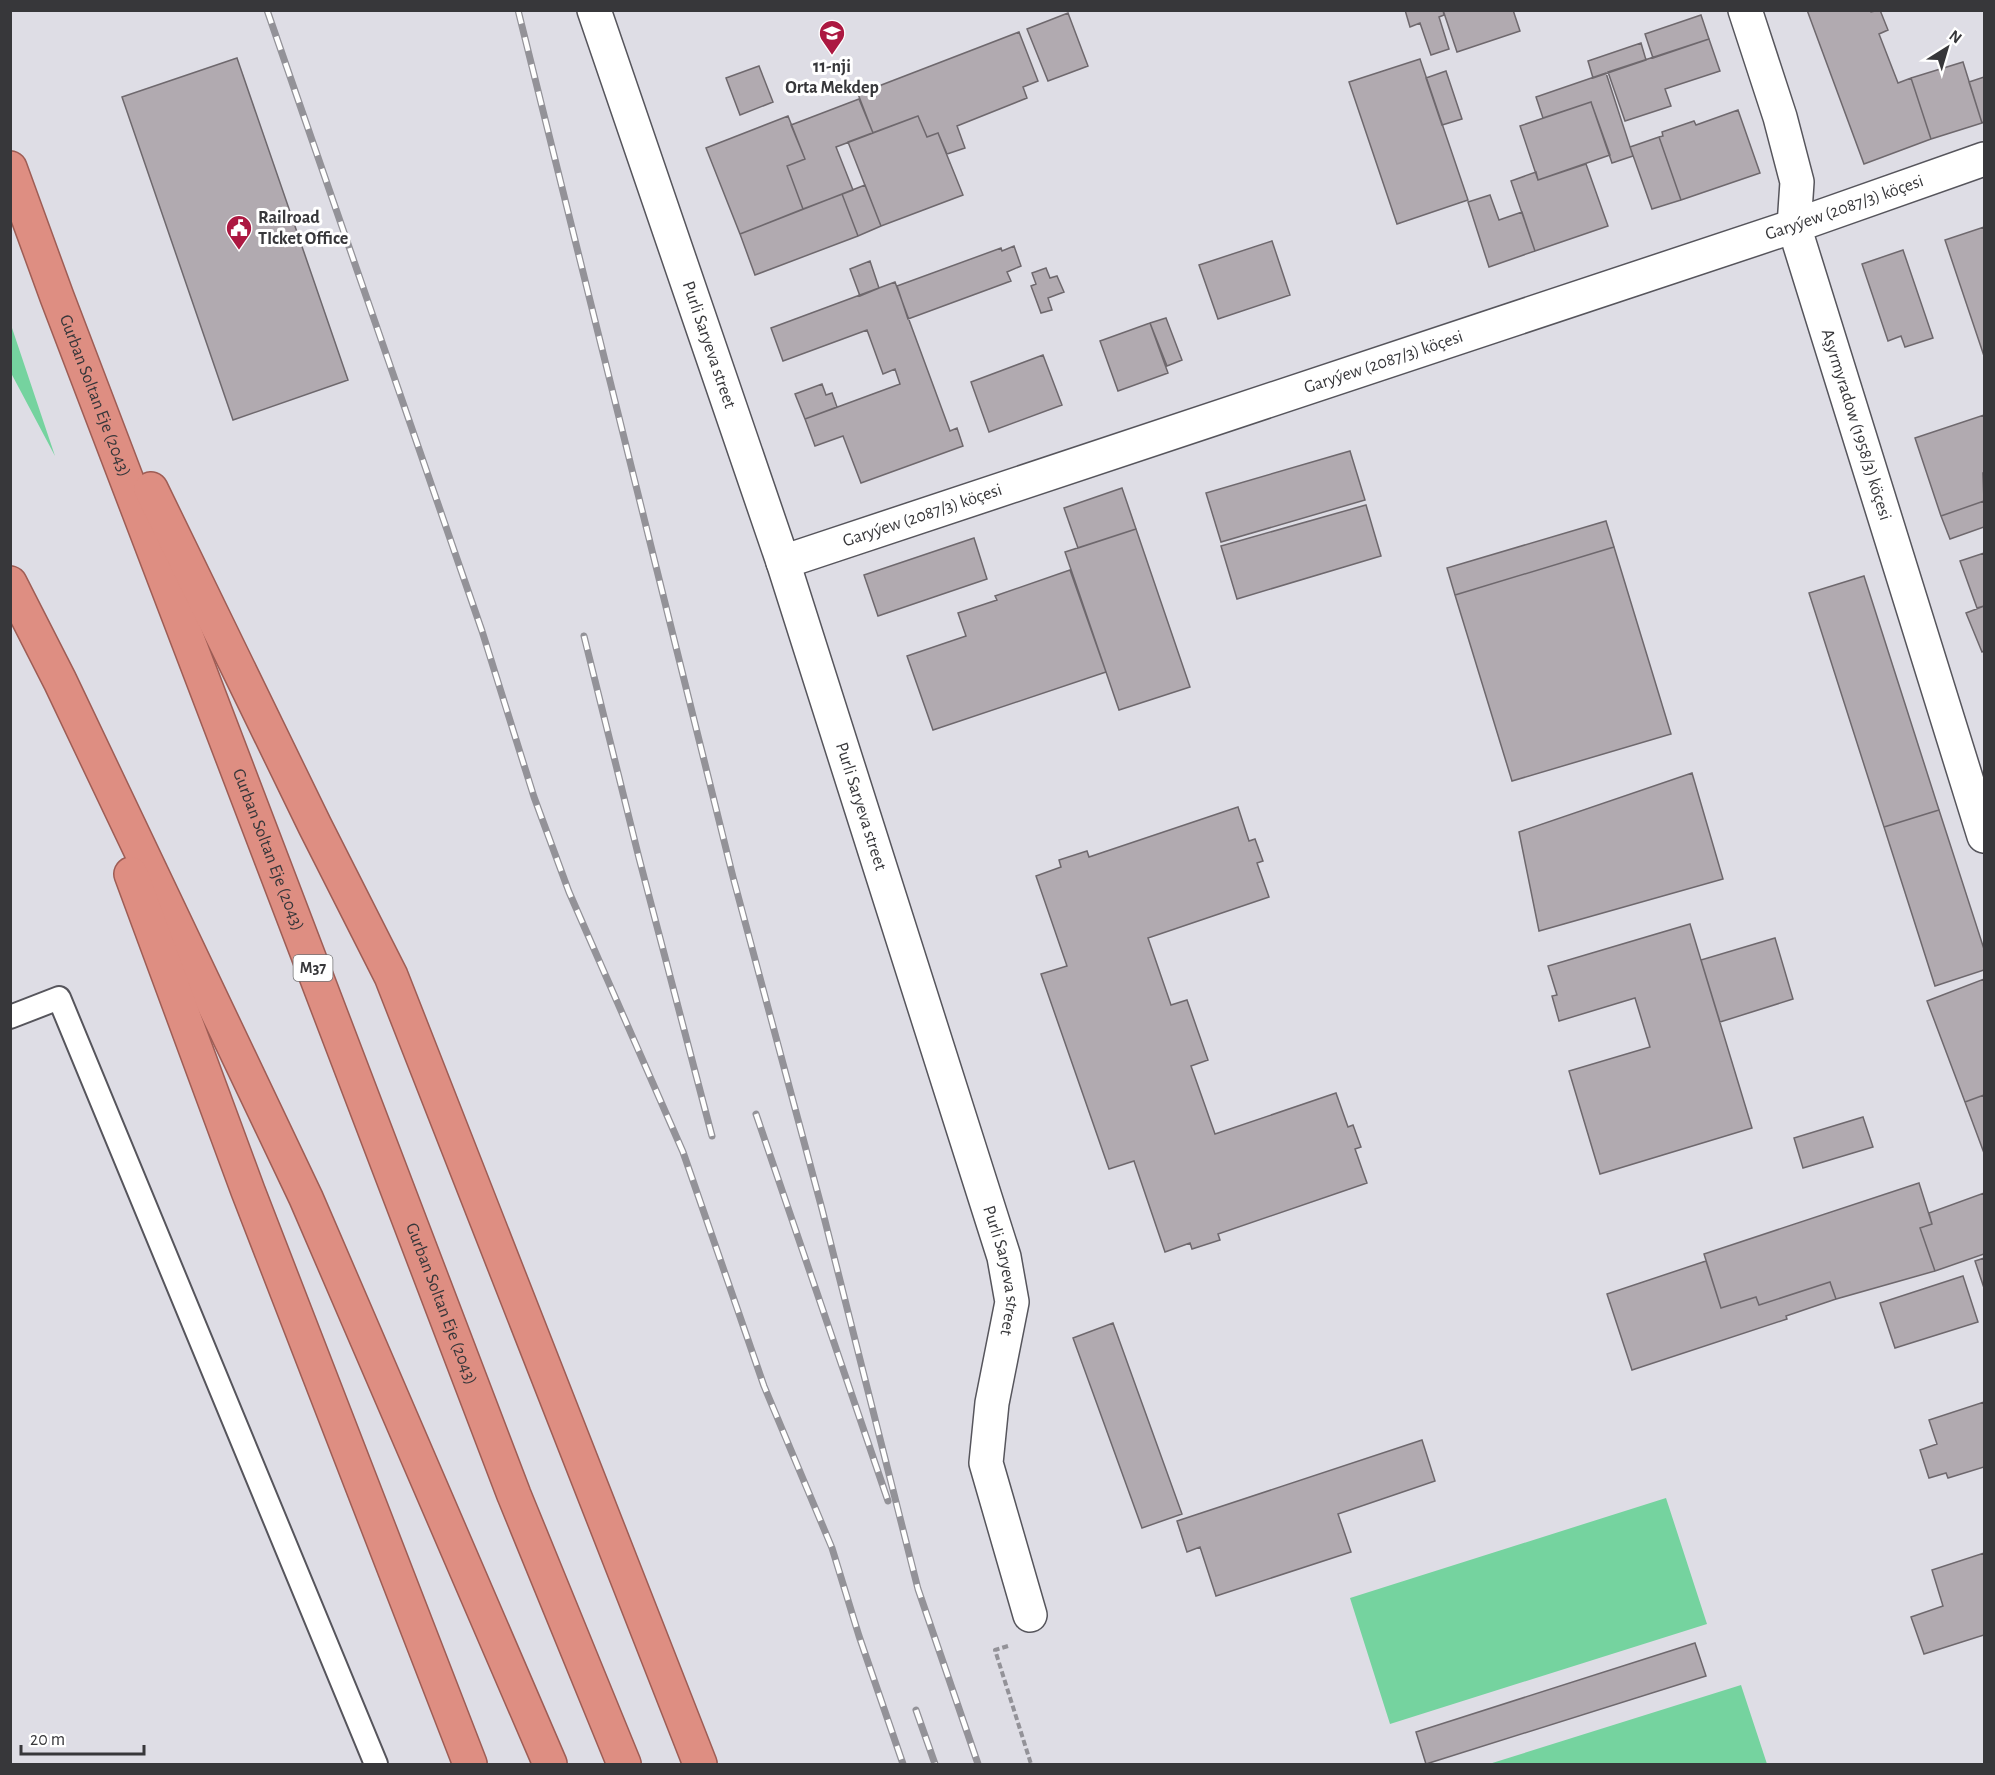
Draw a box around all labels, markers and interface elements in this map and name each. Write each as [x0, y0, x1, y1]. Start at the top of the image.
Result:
school or university icon: 11-nji Orta Mekdep [817, 18, 847, 56]
north arrow [1917, 18, 1977, 78]
text: N [1946, 27, 1965, 47]
place label: 11-nji Orta Mekdep [785, 58, 879, 97]
street label: Garyýew (2087/3) köçesi [1763, 172, 1926, 244]
place label: Railroad TIcket Office [258, 209, 348, 248]
public building icon: Railroad TIcket Office [224, 213, 254, 251]
street label: Purli Saryeva street [679, 279, 739, 411]
street label: Gurban Soltan Eje (2043) [56, 312, 134, 479]
street label: Aşyrmyradow (1958/3) köçesi [1818, 327, 1894, 523]
street label: Garyýew (2087/3) köçesi [1302, 328, 1466, 397]
street label: Garyýew (2087/3) köçesi [841, 481, 1004, 550]
street label: Purli Saryeva street [832, 740, 890, 873]
street label: Gurban Soltan Eje (2043) [229, 766, 307, 933]
road number: M37 [294, 955, 332, 981]
street label: Purli Saryeva street [979, 1204, 1021, 1337]
street label: Gurban Soltan Eje (2043) [402, 1220, 480, 1387]
scale bar [21, 1718, 144, 1756]
text: 20 m [30, 1731, 65, 1749]

